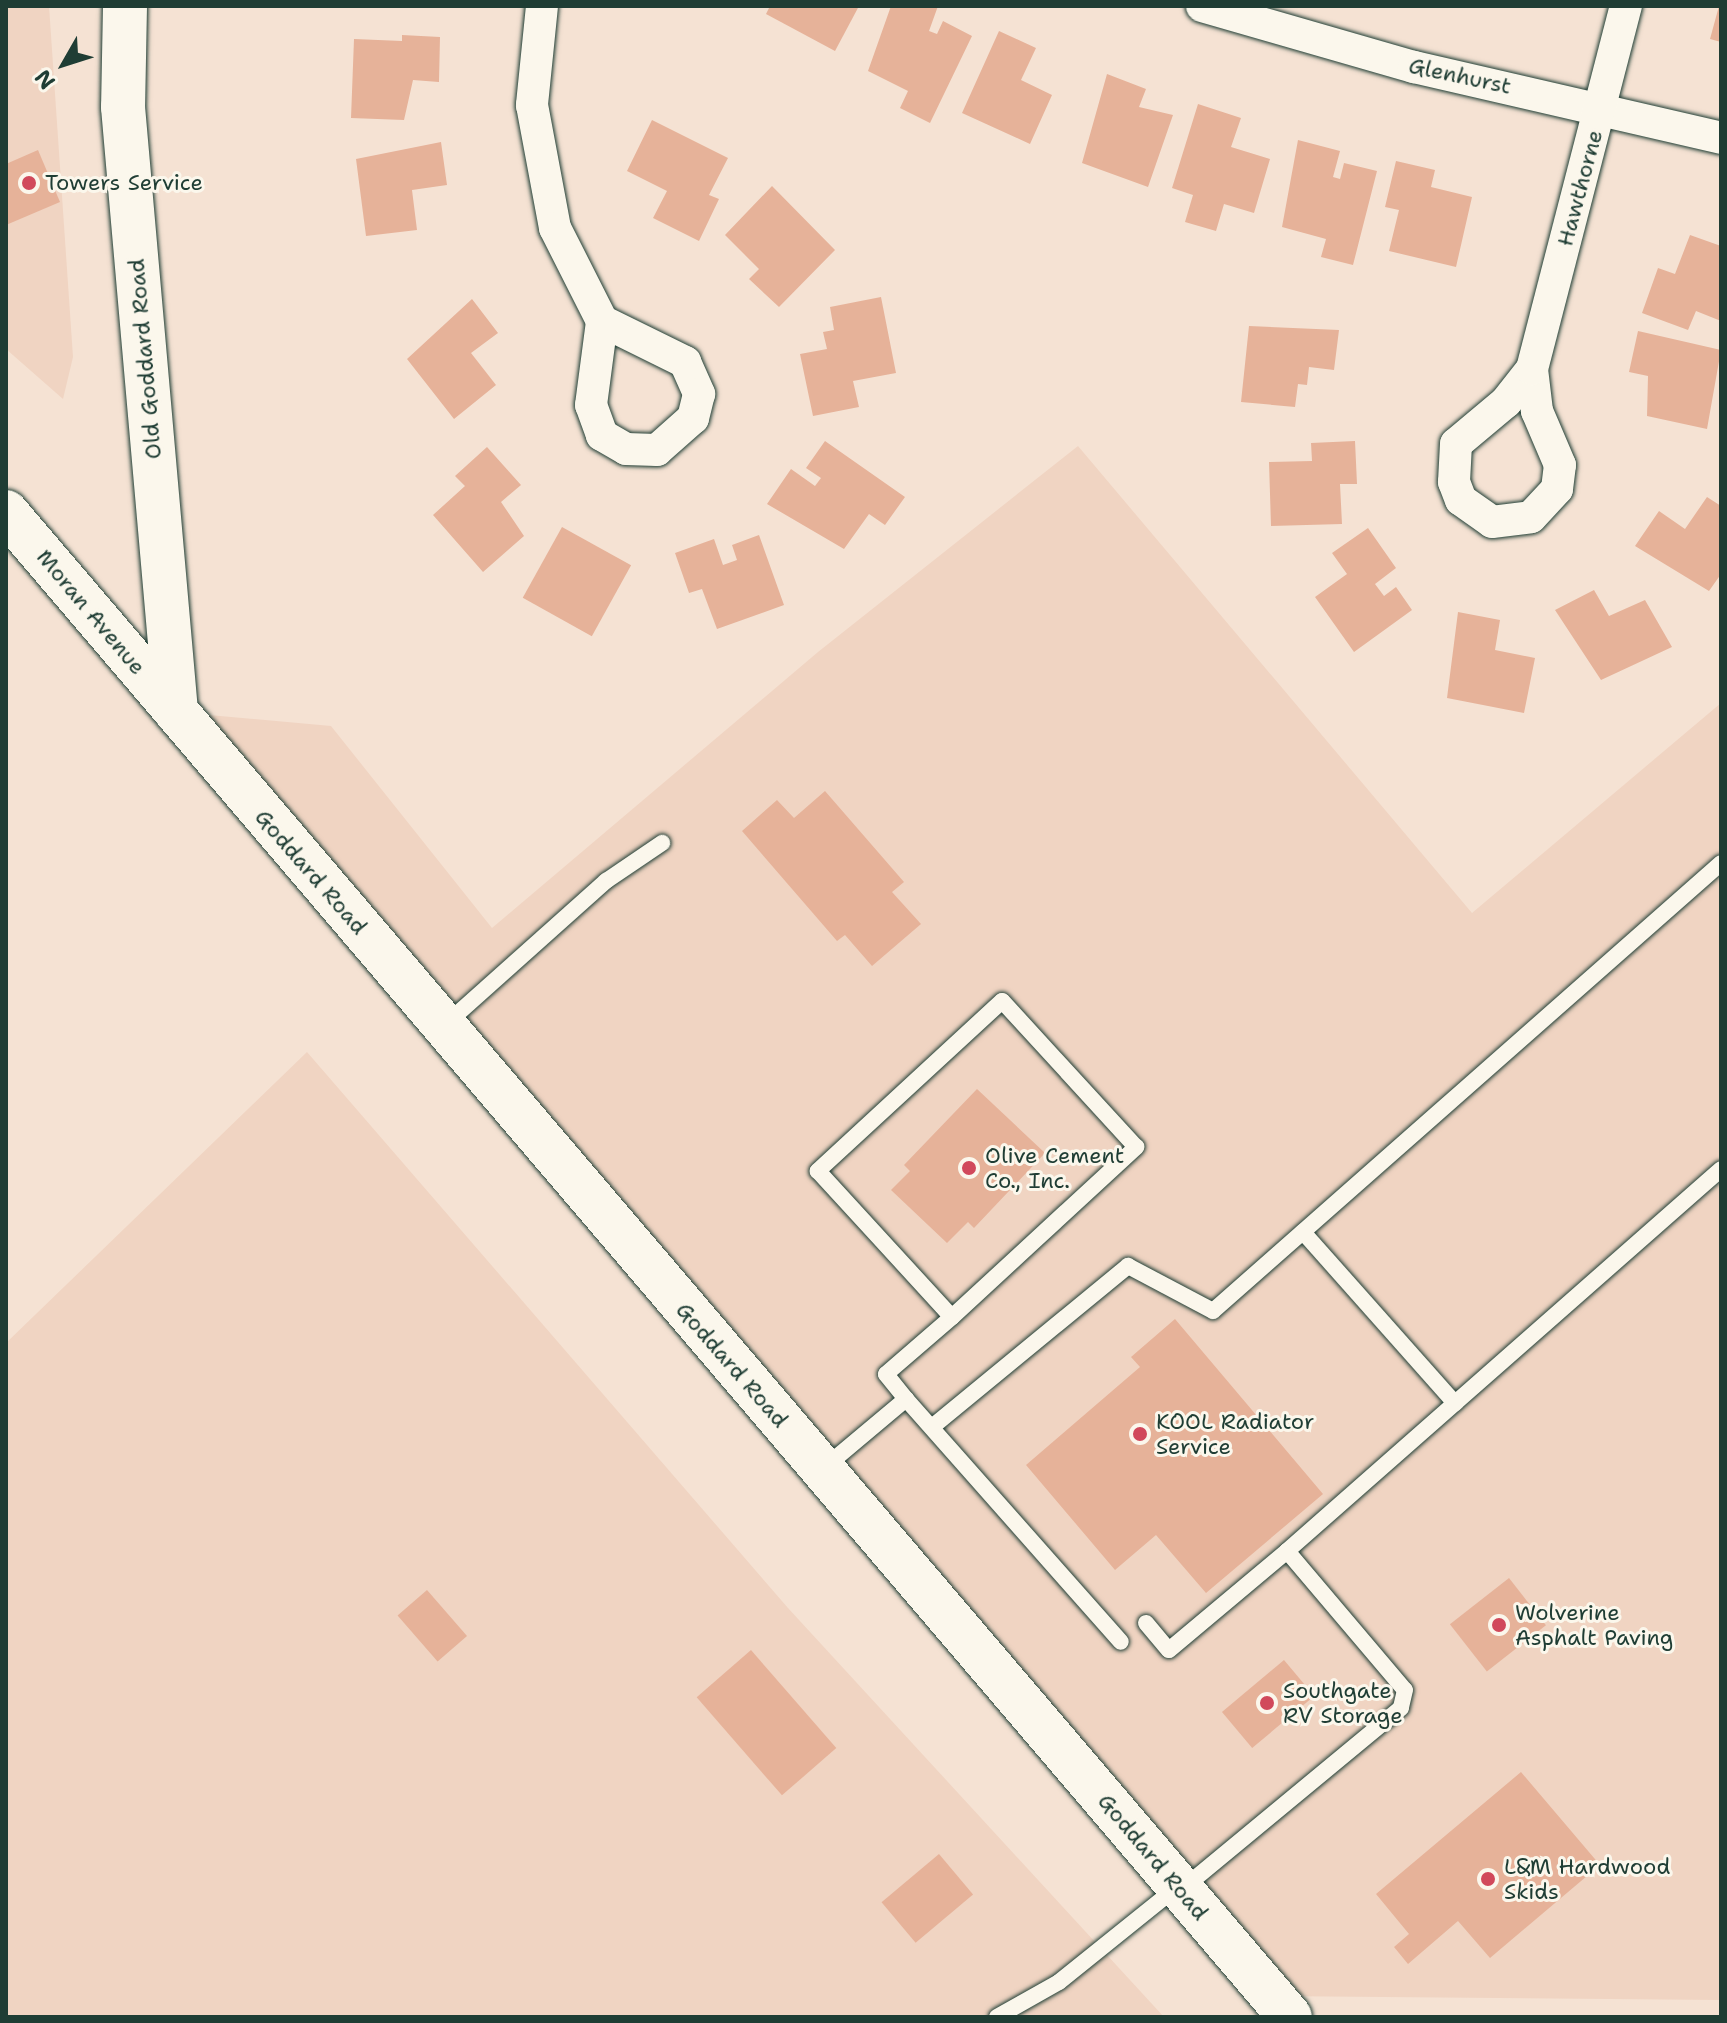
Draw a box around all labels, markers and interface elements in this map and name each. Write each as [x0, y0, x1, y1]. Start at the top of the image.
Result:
north arrow [24, 24, 104, 104]
street label: Glenhurst [1406, 52, 1514, 100]
text: N [28, 64, 62, 95]
street label: Hawthorne [1552, 127, 1608, 249]
place label: Towers Service [45, 170, 203, 196]
marker: Towers Service [20, 174, 38, 192]
street label: Old Goddard Road [123, 258, 167, 460]
street label: Moran Avenue [31, 544, 151, 680]
street label: Goddard Road [249, 804, 373, 940]
place label: Olive Cement Co., Inc. [985, 1142, 1124, 1194]
marker: Olive Cement Co., Inc. [960, 1159, 978, 1177]
street label: Goddard Road [670, 1297, 794, 1433]
place label: KOOL Radiator Service [1156, 1408, 1314, 1460]
marker: KOOL Radiator Service [1131, 1425, 1149, 1443]
place label: Wolverine Asphalt Paving [1515, 1599, 1673, 1650]
marker: Wolverine Asphalt Paving [1490, 1616, 1508, 1634]
place label: Southgate RV Storage [1283, 1677, 1403, 1728]
marker: Southgate RV Storage [1258, 1694, 1276, 1712]
street label: Goddard Road [1092, 1788, 1214, 1926]
place label: L&M Hardwood Skids [1504, 1853, 1670, 1904]
marker: L&M Hardwood Skids [1479, 1870, 1497, 1888]

